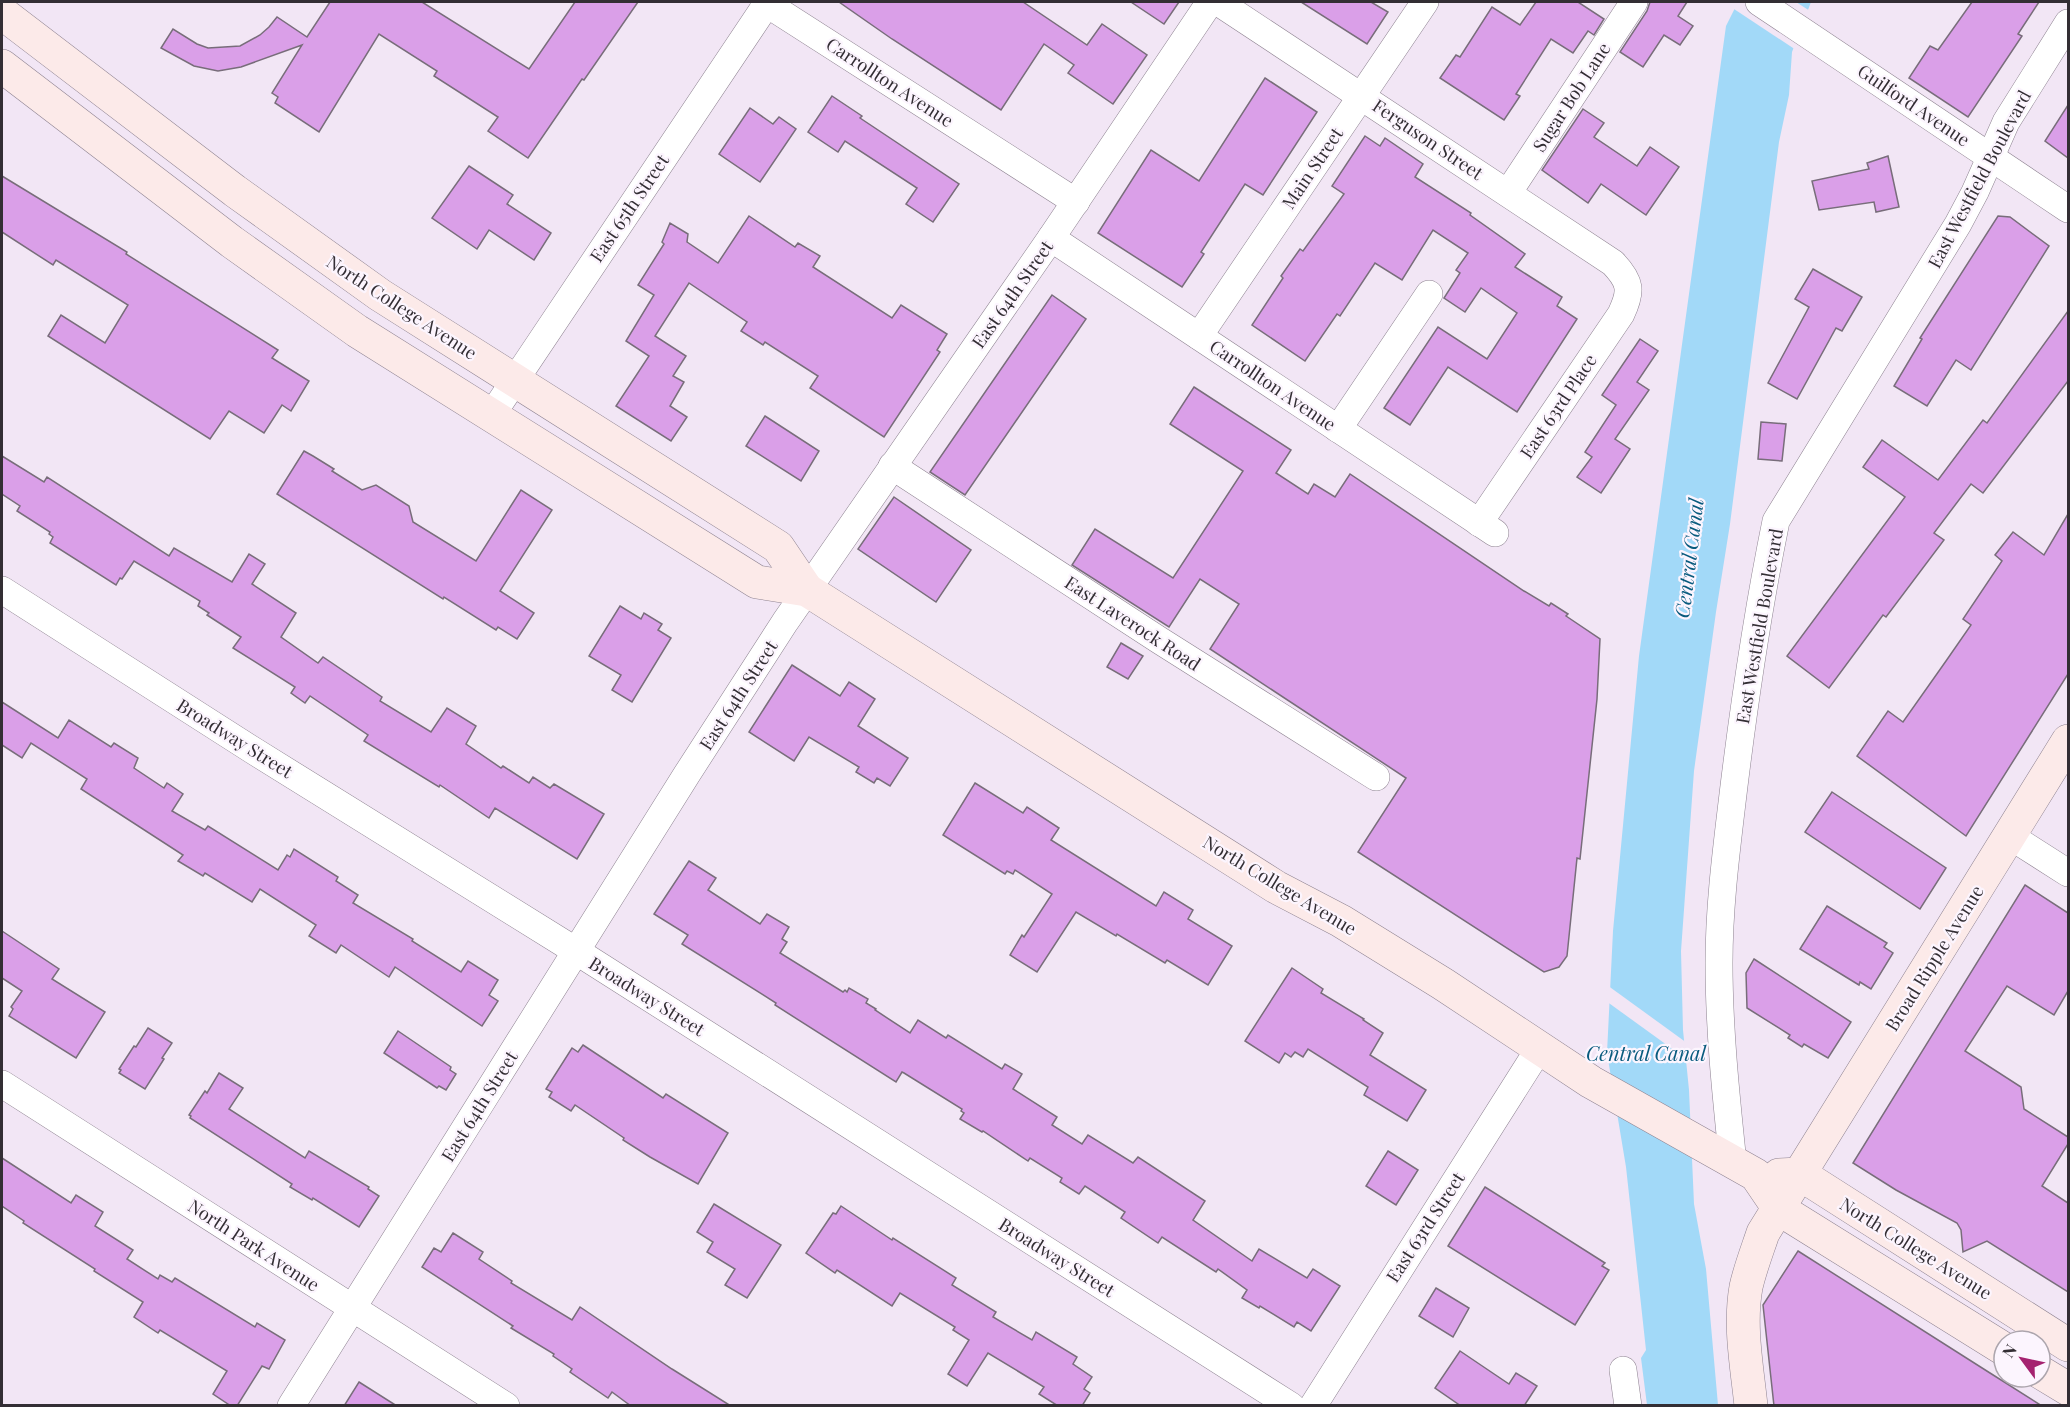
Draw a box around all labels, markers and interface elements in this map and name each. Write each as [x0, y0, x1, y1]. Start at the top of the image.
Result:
street label: Carrollton Avenue [822, 32, 958, 132]
street label: Sugar Bob Lane [1527, 38, 1615, 156]
street label: Guilford Avenue [1853, 59, 1975, 151]
street label: East Westfield Boulevard [1922, 85, 2036, 272]
street label: Ferguson Street [1368, 93, 1488, 185]
street label: Main Street [1276, 122, 1348, 213]
street label: East 65th Street [584, 149, 674, 267]
street label: East 64th Street [966, 235, 1058, 353]
street label: North College Avenue [322, 249, 482, 365]
street label: Carrollton Avenue [1205, 334, 1341, 436]
street label: East 63rd Place [1514, 349, 1602, 463]
water label: Central Canal [1667, 495, 1709, 619]
street label: East Westfield Boulevard [1730, 526, 1788, 726]
street label: East Laverock Road [1061, 570, 1206, 676]
street label: East 64th Street [693, 635, 783, 755]
street label: Broadway Street [173, 693, 298, 784]
street label: North College Avenue [1199, 830, 1361, 940]
street label: Broad Ripple Avenue [1879, 881, 1989, 1035]
street label: Broadway Street [585, 951, 710, 1042]
water label: Central Canal [1586, 1039, 1708, 1066]
street label: East 64th Street [435, 1045, 523, 1166]
street label: East 63rd Street [1380, 1167, 1470, 1287]
street label: North College Avenue [1836, 1192, 1996, 1304]
street label: North Park Avenue [184, 1194, 324, 1296]
street label: Broadway Street [995, 1212, 1120, 1303]
north arrow [1992, 1329, 2052, 1389]
text: N [1997, 1340, 2021, 1361]

